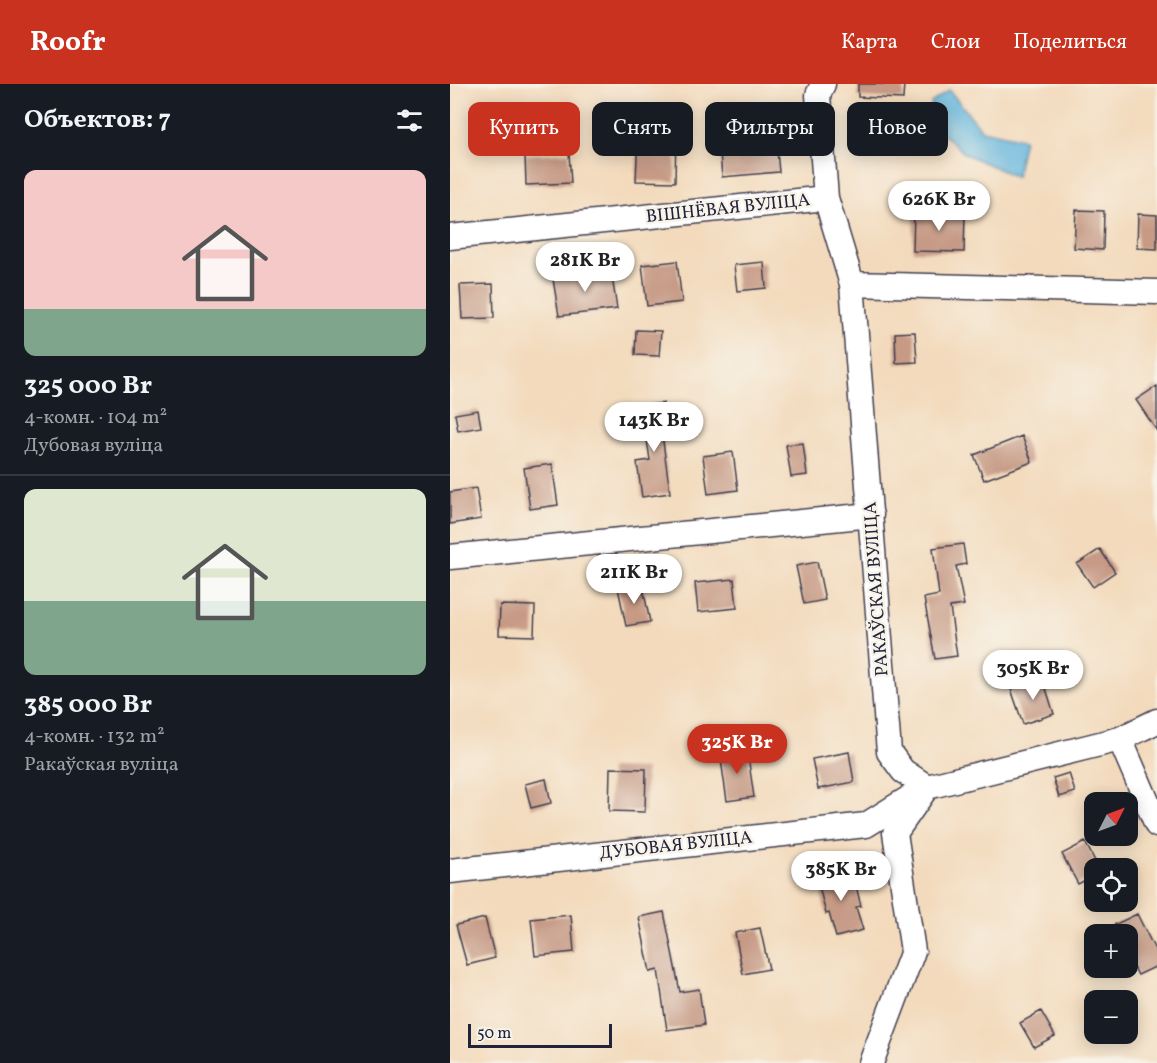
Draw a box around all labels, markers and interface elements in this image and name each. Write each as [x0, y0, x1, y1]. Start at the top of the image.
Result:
text: Roofr [30, 23, 105, 62]
text: Карта [841, 28, 898, 57]
text: Слои [931, 28, 980, 57]
text: Поделиться [1013, 28, 1127, 57]
text: Объектов: 7 [24, 102, 171, 138]
chip: Купить [468, 102, 580, 156]
chip: Снять [592, 102, 693, 156]
chip: Фильтры [705, 102, 835, 156]
chip: Новое [847, 102, 948, 156]
icon: filters [393, 104, 426, 137]
pin: 626K Br [884, 181, 994, 232]
text: 626K Br [902, 186, 976, 214]
street label: ВІШНЁВАЯ ВУЛІЦА [645, 188, 812, 230]
icon: home [171, 209, 279, 317]
pin: 281K Br [530, 242, 640, 293]
text: 281K Br [550, 247, 620, 275]
text: 325 000 Br [24, 368, 152, 404]
pin: 143K Br [599, 402, 709, 453]
text: 4-комн. · 104 m² [24, 404, 167, 432]
text: 143K Br [618, 407, 690, 435]
text: Дубовая вуліца [24, 432, 163, 460]
street label: РАКАЎСКАЯ ВУЛІЦА [858, 501, 896, 677]
icon: home [171, 528, 279, 636]
pin: 211K Br [579, 554, 689, 605]
text: 211K Br [600, 559, 668, 587]
pin: 305K Br [978, 650, 1088, 701]
text: 305K Br [996, 655, 1070, 683]
text: 385 000 Br [24, 687, 152, 723]
text: 4-комн. · 132 m² [24, 723, 165, 751]
pin: 325K Br [682, 724, 792, 775]
text: 325K Br [701, 729, 773, 757]
text: Ракаўская вуліца [24, 751, 179, 779]
north arrow [1084, 792, 1138, 846]
map controls [1084, 792, 1138, 1044]
street label: ДУБОВАЯ ВУЛІЦА [598, 825, 754, 866]
pin: 385K Br [786, 851, 896, 902]
text: 385K Br [805, 856, 877, 884]
button: locate [1084, 858, 1138, 912]
button: + [1084, 924, 1138, 978]
button: − [1084, 990, 1138, 1044]
scale bar [468, 1021, 612, 1048]
text: 50 m [477, 1023, 511, 1045]

